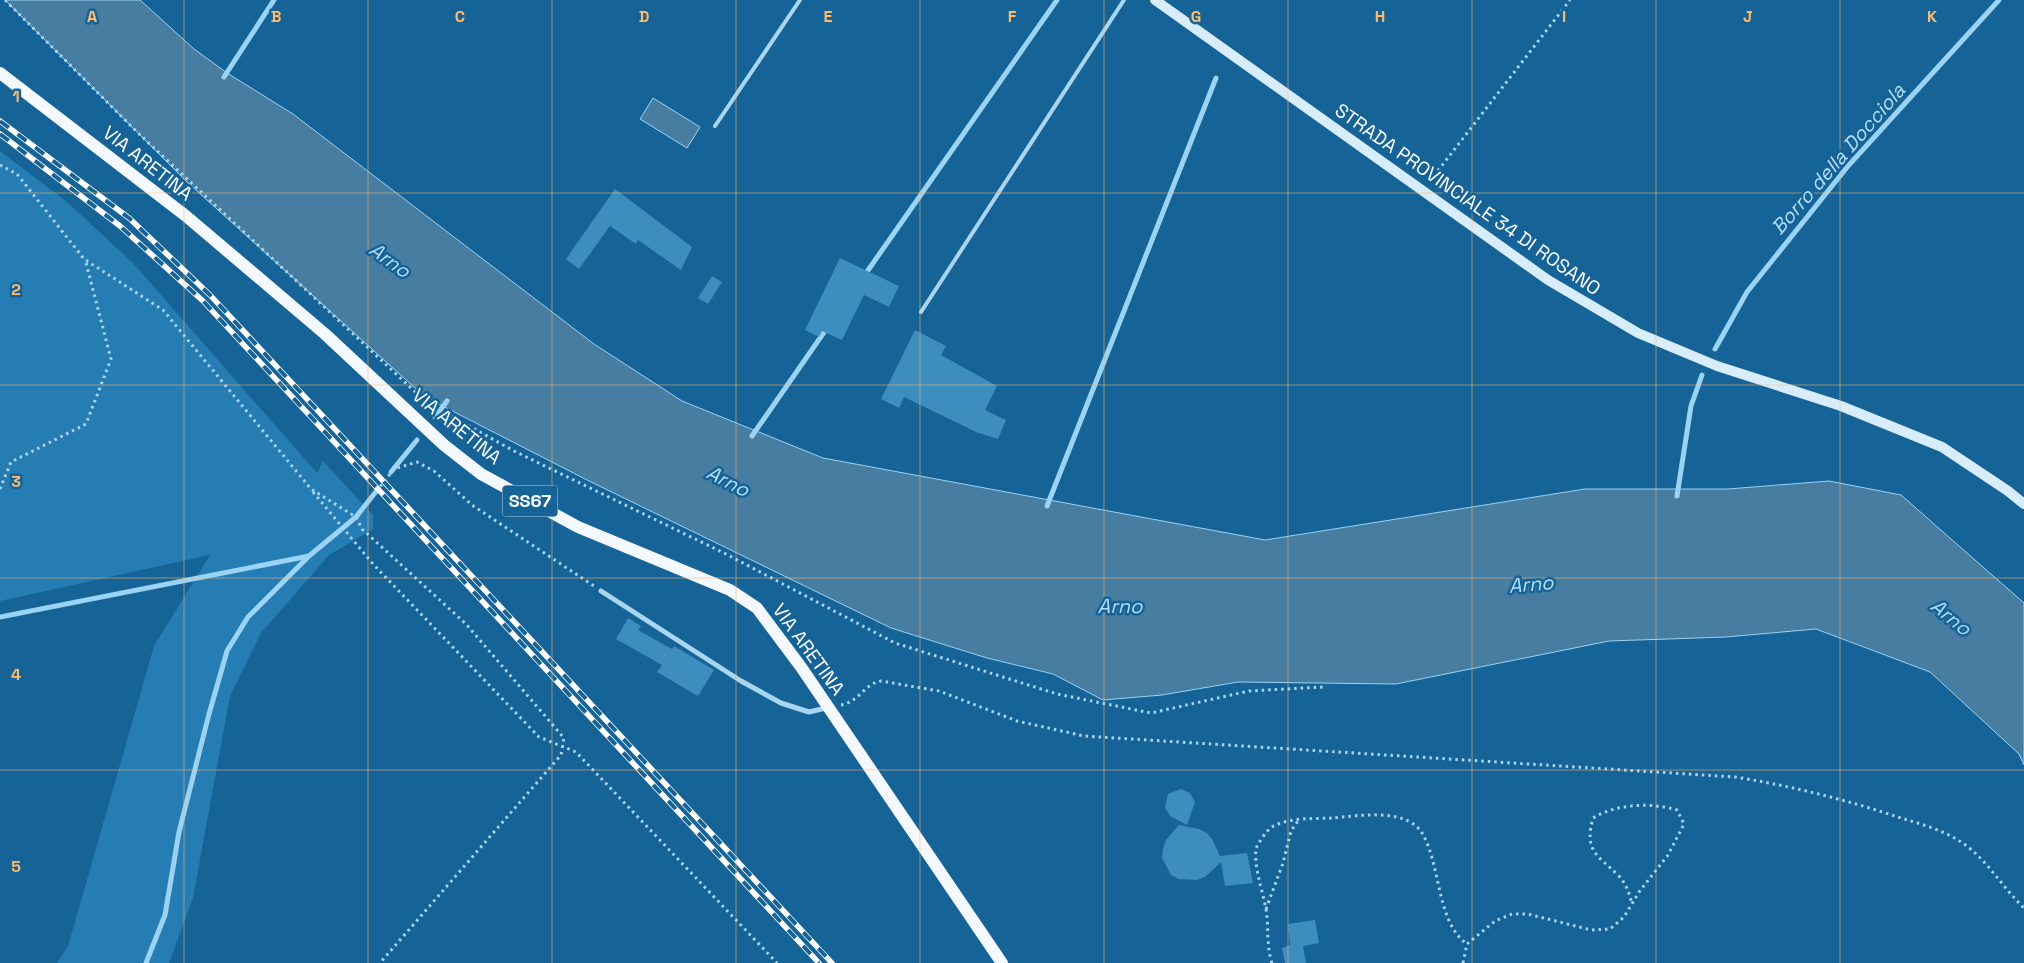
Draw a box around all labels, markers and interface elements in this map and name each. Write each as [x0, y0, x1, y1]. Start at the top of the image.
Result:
text: A [87, 6, 97, 27]
text: B [271, 6, 281, 27]
text: C [455, 6, 465, 27]
text: D [639, 6, 649, 27]
text: E [824, 6, 833, 27]
text: F [1008, 6, 1017, 27]
text: G [1191, 6, 1201, 27]
text: H [1375, 6, 1385, 27]
text: I [1562, 6, 1566, 27]
text: J [1743, 6, 1753, 27]
text: K [1927, 6, 1937, 27]
water label: Borro della Docciola [1765, 78, 1911, 240]
text: 1 [12, 86, 20, 107]
street label: STRADA PROVINCIALE 34 DI ROSANO [1330, 98, 1605, 301]
street label: VIA ARETINA [98, 120, 198, 206]
water label: Arno [364, 236, 416, 284]
text: 2 [11, 279, 21, 300]
street label: VIA ARETINA [407, 383, 506, 470]
water label: Arno [702, 459, 754, 503]
text: 3 [11, 471, 21, 492]
road number: SS67 [502, 486, 558, 516]
water label: Arno [1508, 569, 1555, 599]
water label: Arno [1098, 593, 1143, 619]
water label: Arno [1925, 593, 1977, 642]
street label: VIA ARETINA [767, 598, 850, 700]
text: 4 [11, 664, 21, 685]
text: 5 [11, 856, 21, 877]

